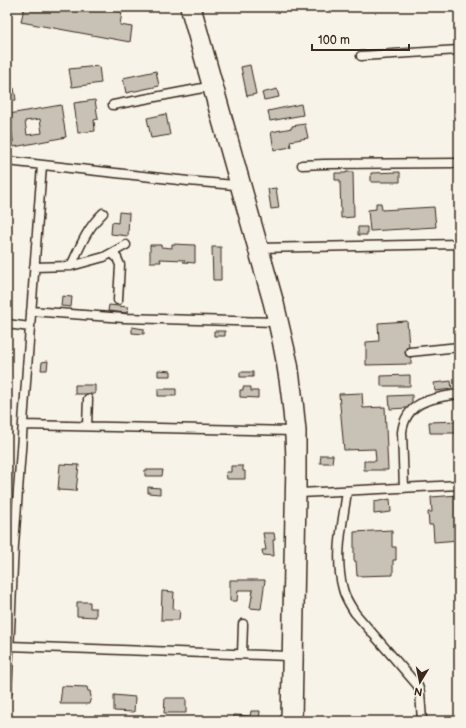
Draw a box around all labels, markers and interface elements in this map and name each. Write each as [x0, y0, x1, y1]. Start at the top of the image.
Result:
scale bar [312, 26, 409, 52]
text: 100 m [318, 33, 350, 48]
north arrow [400, 662, 440, 702]
text: N [413, 684, 424, 698]

